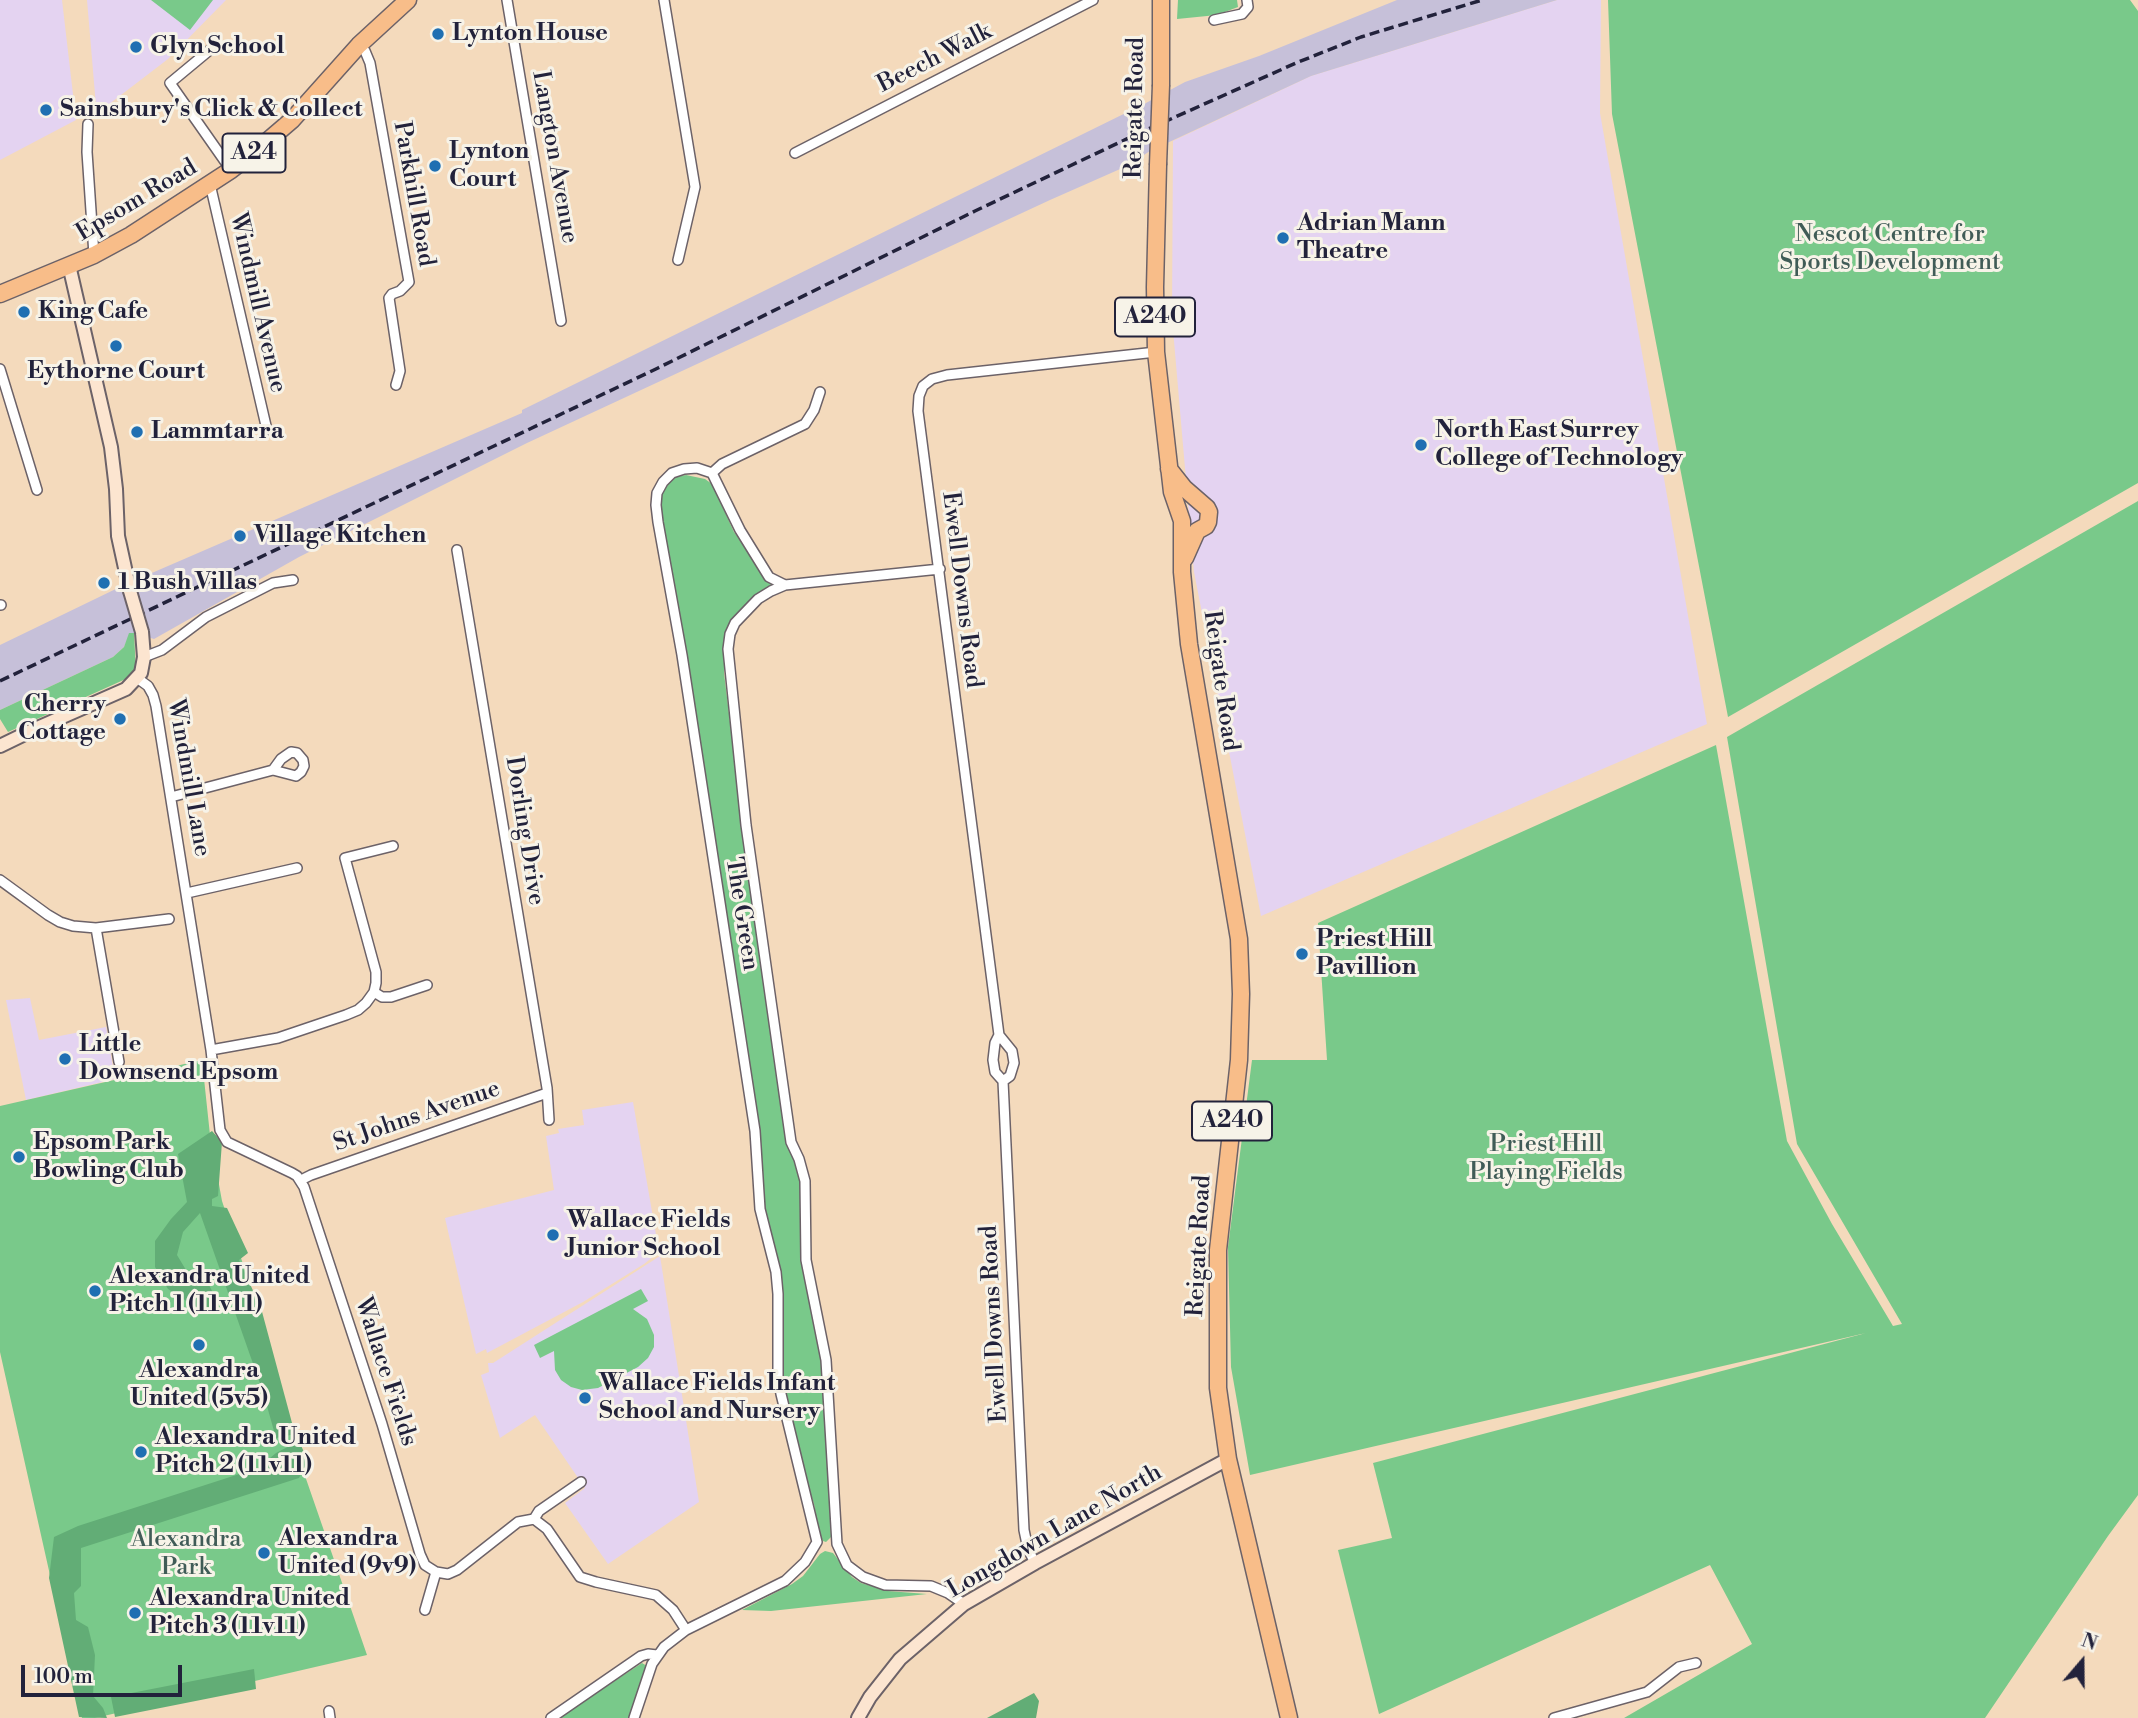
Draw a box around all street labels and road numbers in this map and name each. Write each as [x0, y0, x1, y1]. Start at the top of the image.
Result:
street label: Beech Walk [873, 18, 997, 100]
street label: Reigate Road [1120, 37, 1152, 179]
street label: Langton Avenue [525, 68, 583, 246]
street label: Parkhill Road [386, 119, 440, 269]
road number: A24 [222, 134, 286, 172]
street label: Epsom Road [71, 154, 203, 248]
street label: Windmill Avenue [222, 210, 292, 396]
road number: A240 [1115, 298, 1195, 336]
street label: Ewell Downs Road [935, 490, 987, 690]
street label: Reigate Road [1196, 609, 1244, 753]
street label: Windmill Lane [160, 697, 216, 859]
street label: Dorling Drive [498, 755, 550, 907]
street label: The Green [718, 855, 764, 973]
street label: St Johns Avenue [330, 1075, 504, 1159]
road number: A240 [1192, 1102, 1272, 1140]
street label: Reigate Road [1182, 1174, 1218, 1318]
street label: Ewell Downs Road [975, 1224, 1015, 1424]
street label: Wallace Fields [347, 1294, 423, 1450]
street label: Longdown Lane North [943, 1459, 1167, 1605]

